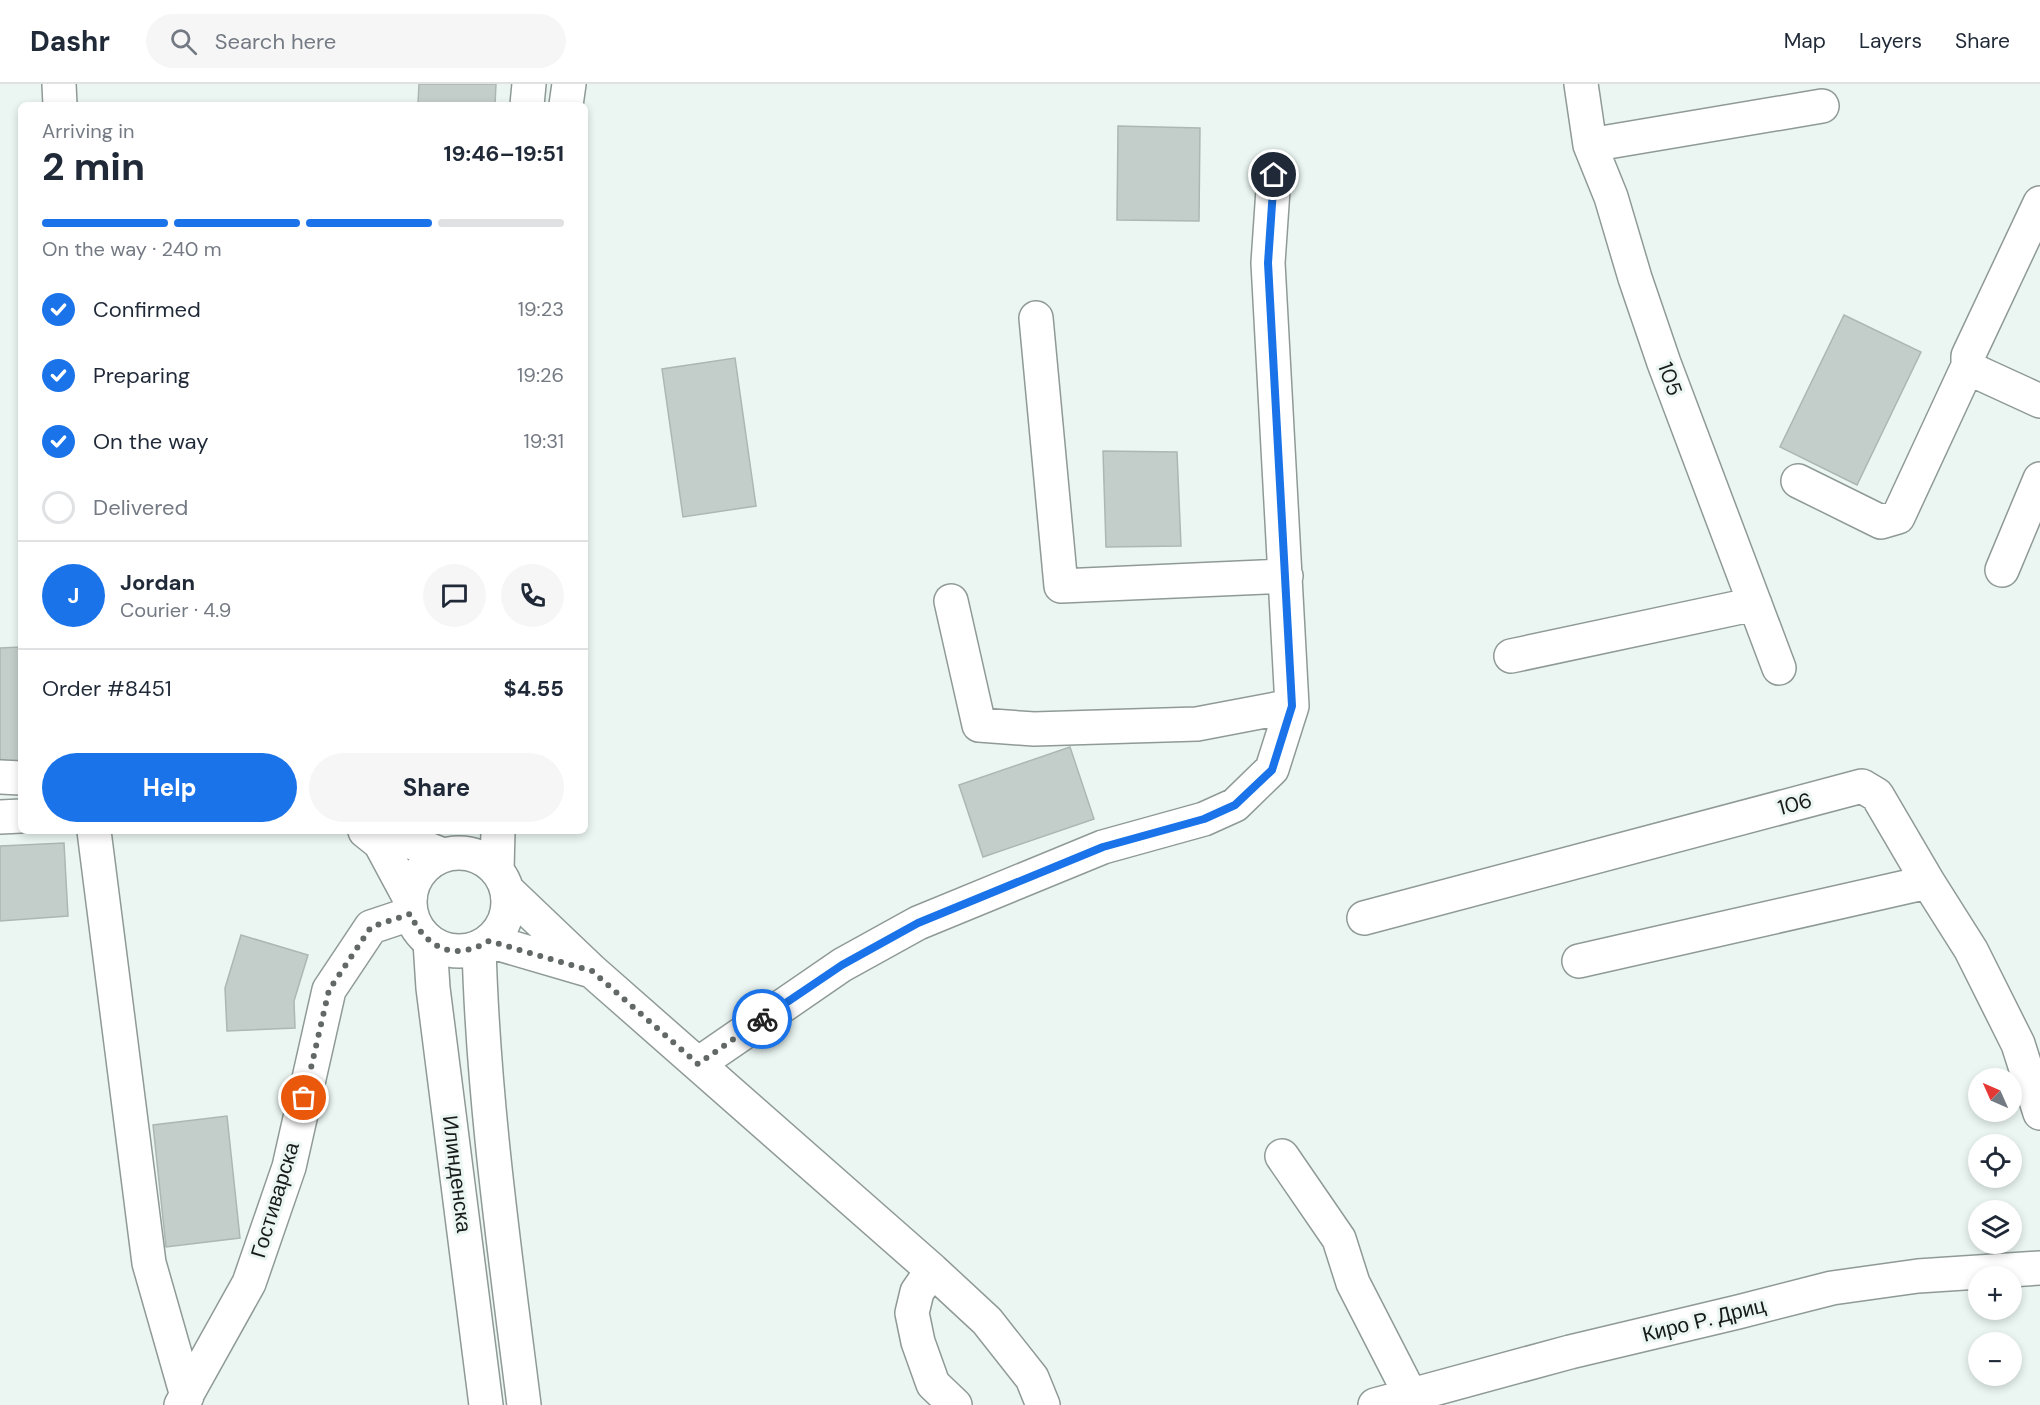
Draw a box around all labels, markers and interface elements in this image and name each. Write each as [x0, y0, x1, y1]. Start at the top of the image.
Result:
search box [146, 14, 566, 68]
text: Dashr [30, 23, 110, 60]
icon: search [167, 25, 200, 58]
text: Search here [215, 27, 336, 56]
text: Map [1784, 27, 1826, 55]
text: Layers [1859, 27, 1922, 55]
text: Share [1955, 27, 2010, 55]
text: Arriving in [42, 118, 134, 144]
text: 19:46–19:51 [444, 139, 564, 168]
text: 2 min [42, 141, 145, 192]
pin [1248, 149, 1299, 200]
icon: home [1257, 158, 1290, 191]
text: On the way · 240 m [42, 236, 222, 262]
icon: check [42, 293, 75, 326]
text: Confirmed [93, 295, 201, 324]
text: 19:23 [518, 296, 564, 322]
street label: 105 [1651, 358, 1689, 400]
icon: check [42, 359, 75, 392]
text: Preparing [93, 361, 190, 390]
text: 19:26 [517, 362, 564, 388]
icon: check [42, 425, 75, 458]
text: On the way [93, 427, 208, 456]
text: 19:31 [523, 428, 564, 454]
text: Delivered [93, 493, 188, 522]
button: chat [423, 564, 486, 627]
button: phone [501, 564, 564, 627]
text: Jordan [120, 568, 195, 597]
text: J [68, 581, 79, 610]
text: Courier · 4.9 [120, 597, 231, 623]
text: Order #8451 [42, 674, 172, 703]
text: $4.55 [503, 674, 564, 703]
button: Help [42, 753, 297, 822]
button: Share [309, 753, 564, 822]
street label: 106 [1775, 786, 1815, 822]
courier [732, 989, 792, 1049]
icon: bike [746, 1003, 779, 1036]
north arrow [1968, 1068, 2022, 1122]
map controls [1968, 1068, 2022, 1386]
pin [278, 1072, 329, 1123]
icon: bag [287, 1081, 320, 1114]
street label: Илинденска [436, 1114, 478, 1235]
button: locate [1968, 1134, 2022, 1188]
street label: Гостиварска [244, 1138, 306, 1261]
button: layers [1968, 1200, 2022, 1254]
button: + [1968, 1266, 2022, 1320]
street label: Киро Р. Дриц [1639, 1291, 1769, 1349]
button: − [1968, 1332, 2022, 1386]

